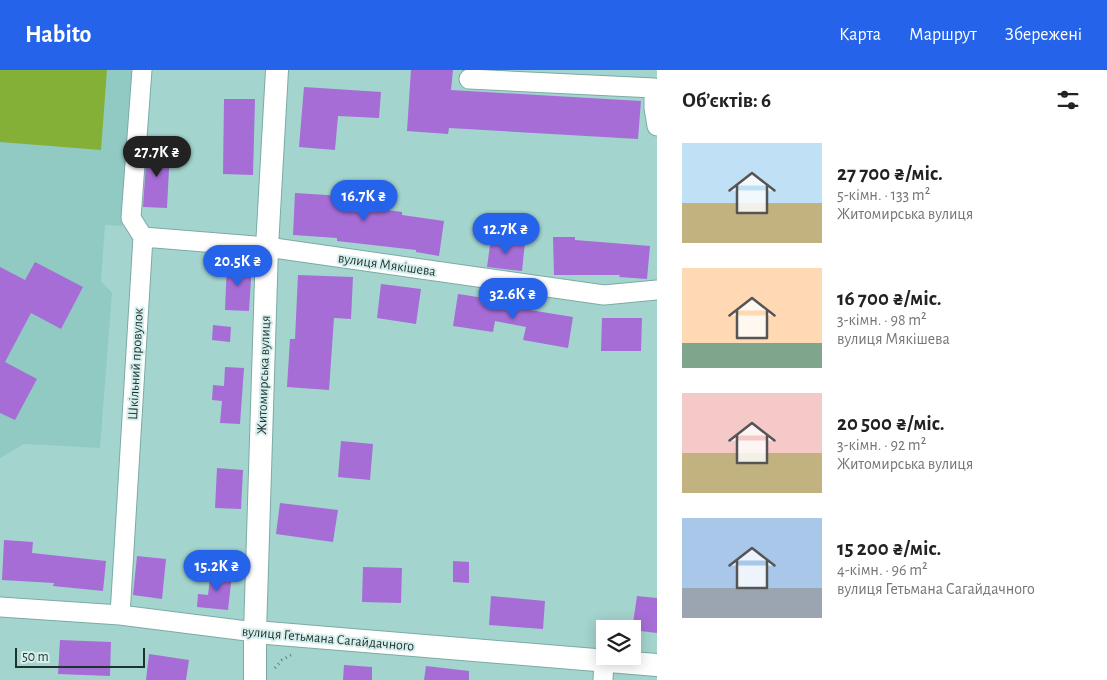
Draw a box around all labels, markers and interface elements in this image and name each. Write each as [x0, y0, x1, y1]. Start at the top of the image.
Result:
text: Habito [25, 23, 91, 47]
text: Карта [839, 26, 881, 44]
text: Маршрут [909, 26, 977, 44]
text: Збережені [1005, 26, 1082, 44]
icon: filters [1054, 86, 1082, 114]
text: Об’єктів: 6 [682, 90, 771, 111]
pin: 27.7K ₴ [111, 136, 203, 178]
text: 27.7K ₴ [134, 144, 180, 160]
icon: home [722, 163, 782, 223]
text: 27 700 ₴/міс. [837, 163, 943, 184]
pin: 16.7K ₴ [318, 180, 410, 222]
text: 5-кімн. · 133 m² [837, 187, 930, 203]
text: 16.7K ₴ [341, 188, 387, 204]
text: Житомирська вулиця [837, 206, 973, 222]
pin: 12.7K ₴ [460, 212, 552, 255]
text: 12.7K ₴ [484, 221, 528, 237]
pin: 20.5K ₴ [192, 244, 284, 287]
street label: вулиця Мякішева [337, 251, 437, 279]
text: 20.5K ₴ [214, 253, 262, 269]
pin: 32.6K ₴ [467, 278, 559, 320]
text: 32.6K ₴ [490, 286, 536, 302]
icon: home [722, 288, 782, 348]
text: 16 700 ₴/міс. [837, 288, 941, 309]
street label: Шкільний провулок [126, 307, 146, 420]
text: 3-кімн. · 98 m² [837, 312, 927, 328]
street label: Житомирська вулиця [255, 315, 273, 435]
text: вулиця Мякішева [837, 331, 950, 347]
icon: home [722, 413, 782, 473]
text: 20 500 ₴/міс. [837, 413, 945, 434]
text: 3-кімн. · 92 m² [837, 437, 926, 453]
text: Житомирська вулиця [837, 456, 973, 472]
icon: home [722, 538, 782, 598]
text: 15 200 ₴/міс. [837, 538, 941, 559]
pin: 15.2K ₴ [171, 550, 263, 592]
text: 15.2K ₴ [195, 558, 239, 574]
text: 4-кімн. · 96 m² [837, 562, 928, 578]
text: вулиця Гетьмана Сагайдачного [837, 581, 1035, 597]
map controls [596, 620, 641, 665]
button: layers [596, 620, 641, 665]
street label: вулиця Гетьмана Сагайдачного [241, 624, 415, 654]
scale bar [15, 645, 145, 668]
text: 50 m [22, 650, 49, 664]

